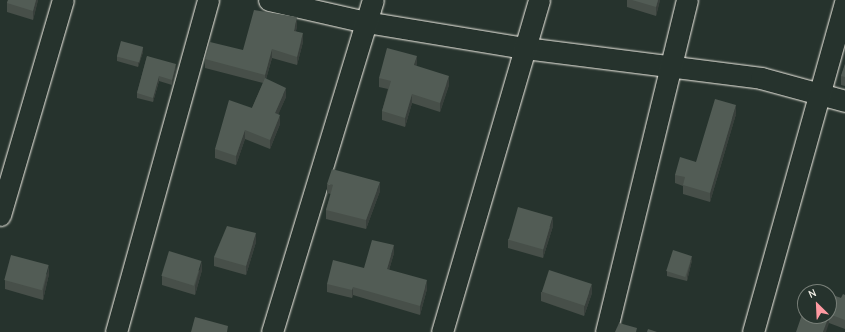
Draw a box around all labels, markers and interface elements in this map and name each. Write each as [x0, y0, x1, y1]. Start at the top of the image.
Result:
north arrow [797, 284, 837, 324]
text: N [806, 286, 818, 301]

